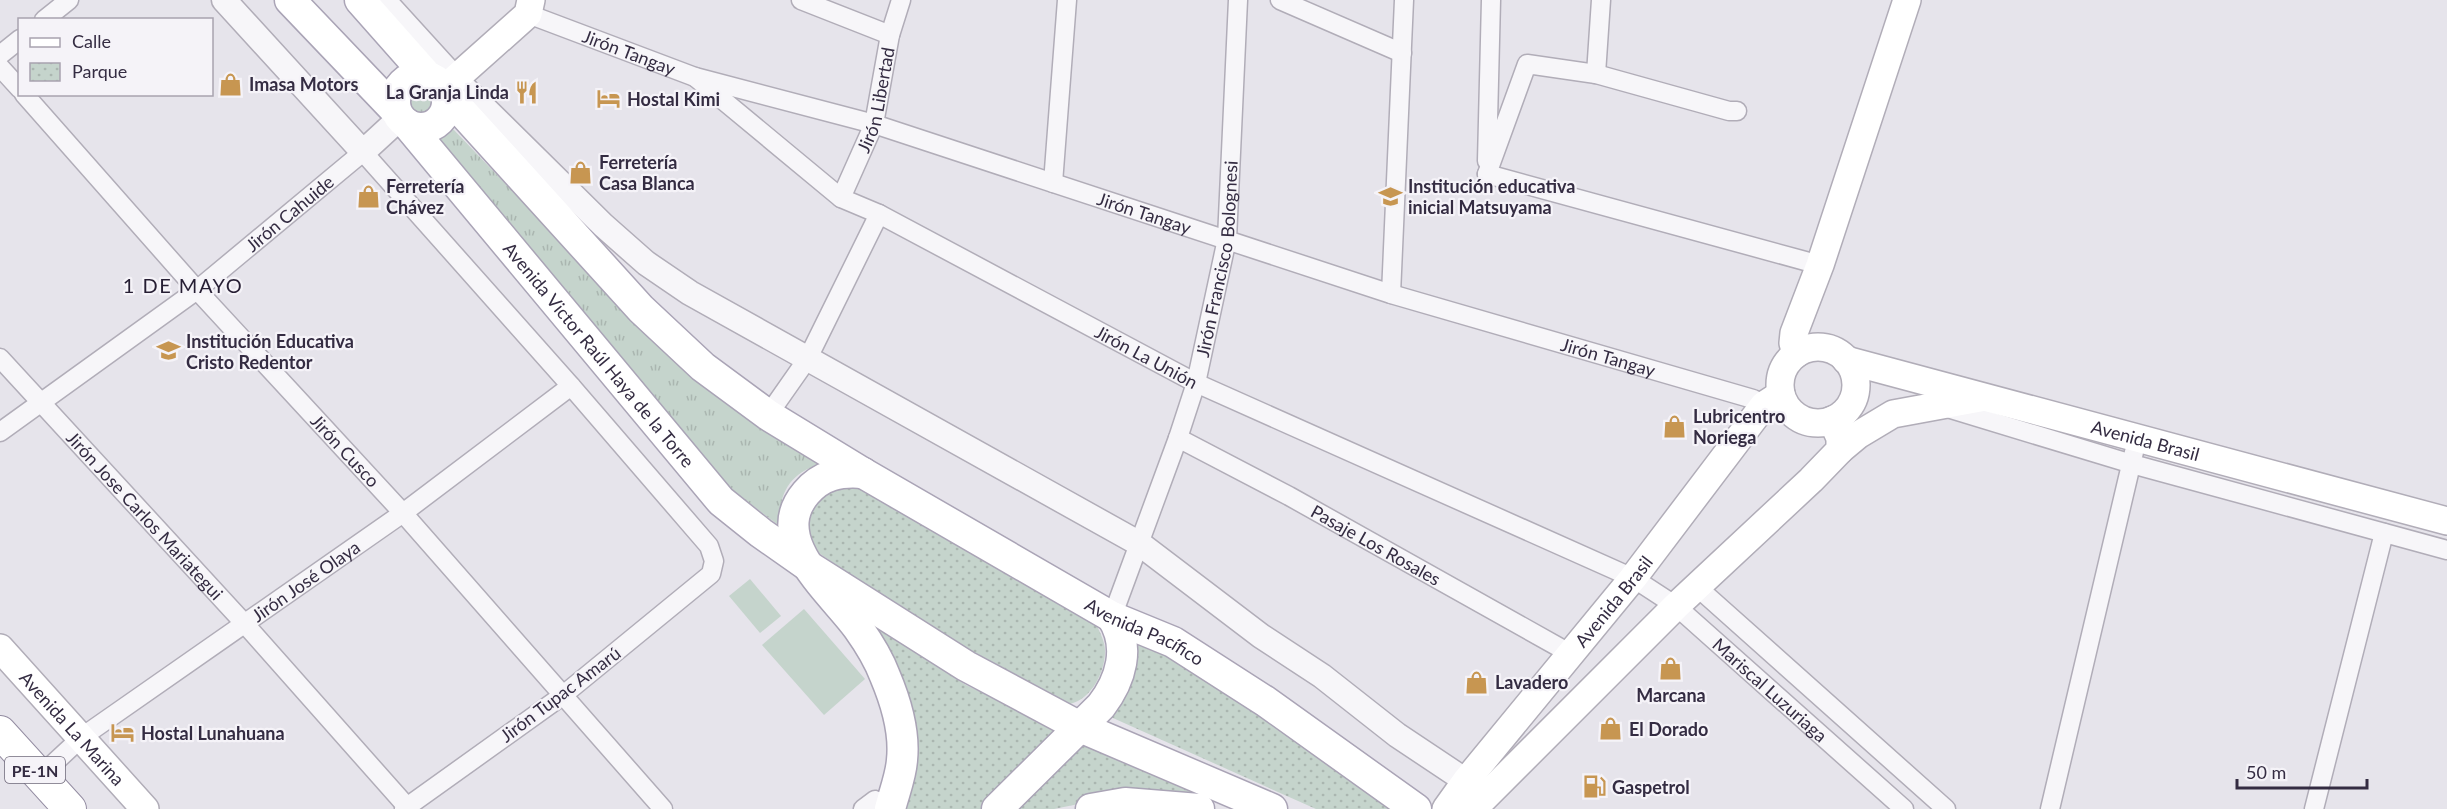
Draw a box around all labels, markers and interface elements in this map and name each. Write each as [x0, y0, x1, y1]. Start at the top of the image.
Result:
legend [18, 18, 213, 96]
street label: Jirón Tangay [580, 25, 679, 80]
text: Calle [72, 30, 111, 52]
street label: Jirón Libertad [852, 45, 899, 156]
text: Parque [72, 60, 127, 82]
shop icon: Imasa Motors [218, 71, 244, 97]
place label: Imasa Motors [249, 73, 358, 95]
restaurant icon: La Granja Linda [514, 79, 540, 105]
place label: La Granja Linda [386, 81, 509, 103]
hotel icon: Hostal Kimi [596, 86, 622, 112]
place label: Hostal Kimi [627, 88, 720, 110]
place label: Ferretería Casa Blanca [599, 151, 695, 194]
shop icon: Ferretería Casa Blanca [568, 159, 594, 185]
street label: Jirón Francisco Bolognesi [1191, 160, 1242, 359]
street label: Jirón Cahuide [241, 170, 338, 256]
place label: Ferretería Chávez [386, 175, 464, 218]
place label: Institución educativa inicial Matsuyama [1408, 175, 1575, 218]
shop icon: Ferretería Chávez [355, 183, 381, 209]
school or university icon: Institución educativa inicial Matsuyama [1377, 183, 1403, 209]
street label: Jirón Tangay [1095, 187, 1195, 239]
street label: Avenida Victor Raúl Haya de la Torre [499, 237, 699, 472]
district label: 1 DE MAYO [123, 273, 243, 297]
street label: Jirón La Unión [1091, 320, 1202, 393]
place label: Institución Educativa Cristo Redentor [186, 330, 354, 373]
street label: Jirón Tangay [1558, 333, 1659, 381]
school or university icon: Institución Educativa Cristo Redentor [155, 338, 181, 364]
place label: Lubricentro Noriega [1693, 405, 1785, 448]
street label: Jirón Cusco [306, 410, 384, 492]
shop icon: Lubricentro Noriega [1662, 413, 1688, 439]
street label: Avenida Brasil [2089, 415, 2202, 465]
street label: Jirón Jose Carlos Mariategui [62, 427, 228, 604]
street label: Pasaje Los Rosales [1307, 500, 1445, 590]
street label: Jirón José Olaya [247, 536, 364, 626]
street label: Avenida Brasil [1570, 551, 1657, 651]
street label: Avenida Pacífico [1081, 593, 1208, 670]
street label: Mariscal Luzuriaga [1708, 633, 1832, 746]
street label: Jirón Tupac Amarú [495, 642, 625, 746]
shop icon: Marcana [1658, 656, 1684, 682]
street label: Avenida La Marina [15, 667, 129, 790]
shop icon: Lavadero [1464, 669, 1490, 695]
place label: Lavadero [1495, 671, 1568, 693]
place label: Marcana [1636, 684, 1706, 706]
shop icon: El Dorado [1598, 716, 1624, 742]
place label: El Dorado [1629, 718, 1708, 740]
hotel icon: Hostal Lunahuana [110, 720, 136, 746]
place label: Hostal Lunahuana [141, 722, 285, 744]
scale bar [2237, 752, 2368, 790]
road number: PE-1N [5, 757, 65, 783]
text: 50 m [2246, 761, 2286, 783]
fuel station icon: Gaspetrol [1581, 774, 1607, 800]
place label: Gaspetrol [1612, 776, 1690, 798]

